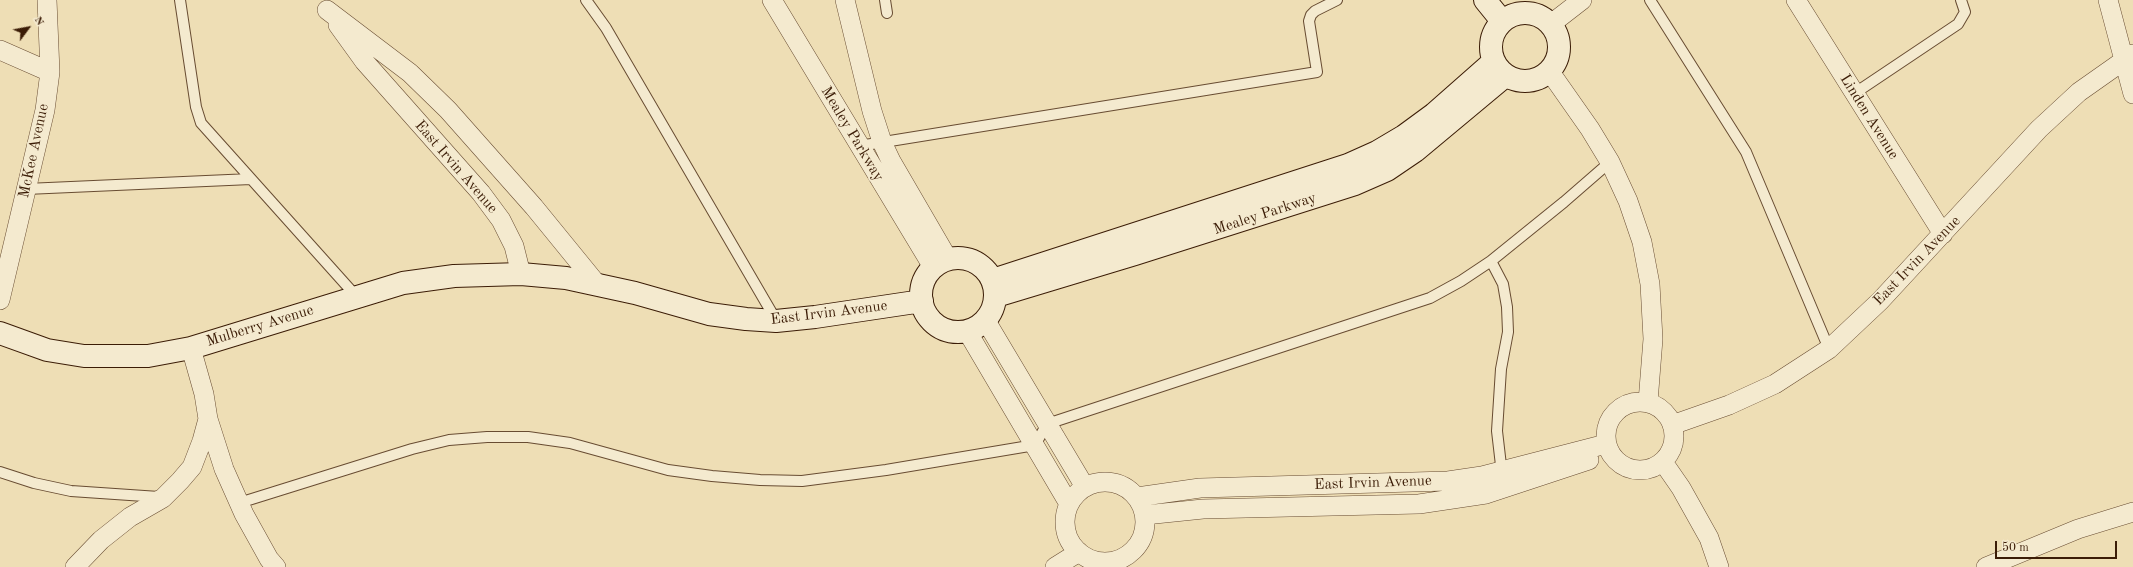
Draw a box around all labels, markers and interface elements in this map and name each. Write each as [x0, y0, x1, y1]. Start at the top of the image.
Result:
north arrow [8, 8, 48, 48]
text: N [32, 15, 45, 28]
street label: Linden Avenue [1836, 71, 1902, 163]
street label: Mealey Parkway [817, 83, 887, 185]
street label: McKee Avenue [15, 102, 53, 200]
street label: East Irvin Avenue [411, 117, 501, 217]
street label: Mealey Parkway [1211, 189, 1319, 239]
street label: East Irvin Avenue [1870, 212, 1964, 310]
street label: East Irvin Avenue [769, 297, 889, 329]
street label: Mulberry Avenue [204, 301, 316, 351]
street label: East Irvin Avenue [1314, 472, 1432, 494]
scale bar [1997, 533, 2119, 559]
text: 50 m [2002, 542, 2029, 554]

